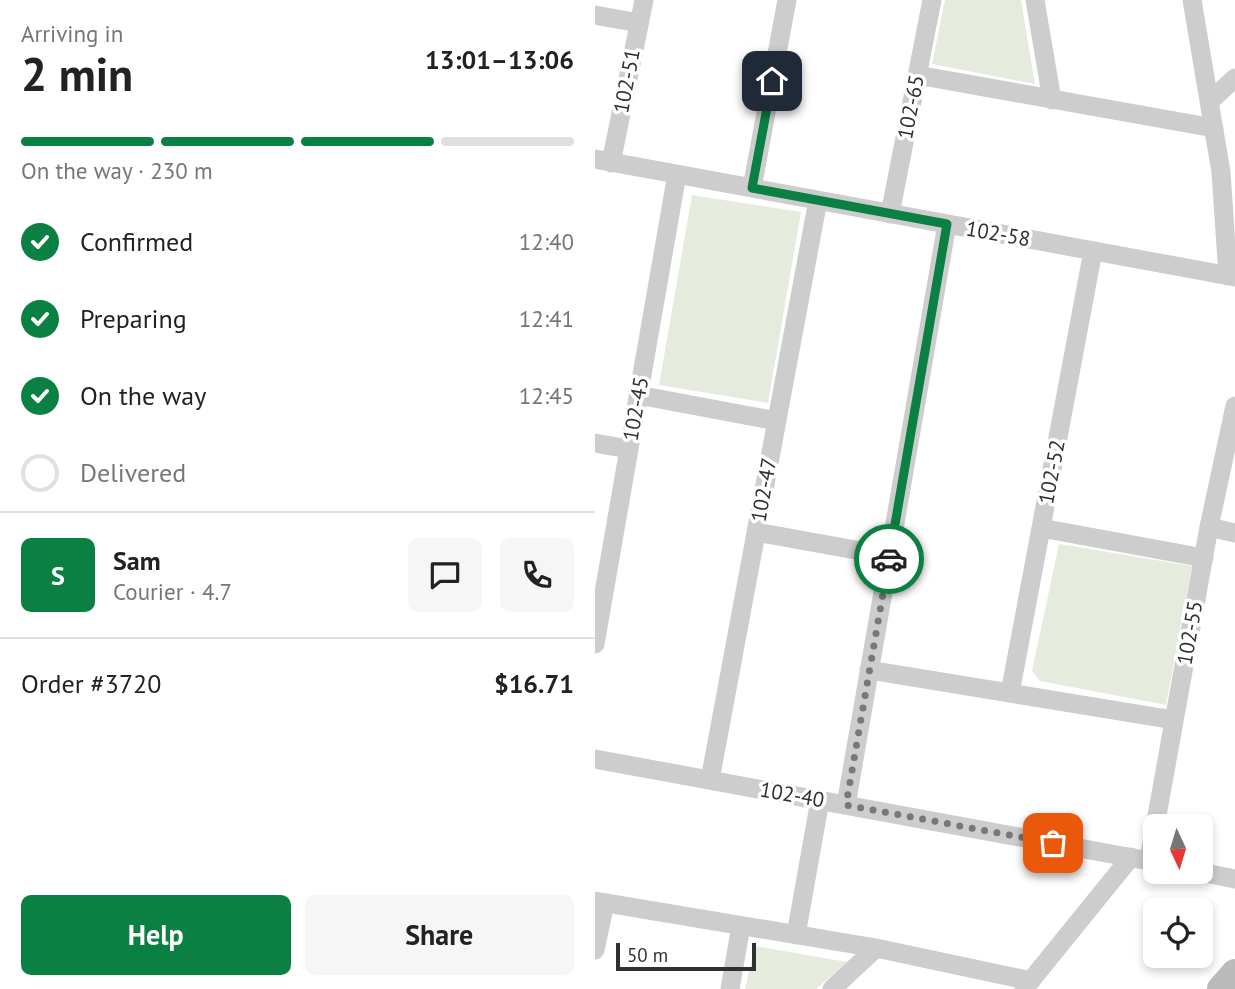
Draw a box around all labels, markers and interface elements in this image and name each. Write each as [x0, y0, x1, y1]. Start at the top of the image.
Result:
text: Arriving in [21, 19, 123, 48]
text: 13:01–13:06 [425, 43, 574, 76]
text: 2 min [21, 44, 133, 104]
street label: 102-51 [607, 47, 646, 115]
pin [742, 51, 802, 111]
icon: home [753, 62, 791, 100]
street label: 102-65 [891, 73, 930, 141]
text: On the way · 230 m [21, 156, 213, 185]
street label: 102-58 [964, 215, 1032, 252]
icon: check [21, 223, 59, 261]
text: Confirmed [80, 225, 193, 258]
text: 12:40 [519, 227, 574, 256]
icon: check [21, 300, 59, 338]
text: Preparing [80, 302, 187, 335]
text: 12:41 [519, 304, 574, 333]
street label: 102-45 [617, 375, 654, 443]
icon: check [21, 377, 59, 415]
text: On the way [80, 379, 206, 412]
text: 12:45 [519, 381, 574, 410]
street label: 102-52 [1032, 438, 1071, 506]
text: Delivered [80, 456, 186, 489]
street label: 102-47 [745, 456, 782, 524]
courier [854, 524, 924, 594]
button: chat [408, 538, 482, 612]
button: phone [500, 538, 574, 612]
icon: car [870, 540, 908, 578]
text: Sam [113, 544, 161, 577]
text: S [51, 559, 65, 592]
text: Courier · 4.7 [113, 577, 232, 606]
street label: 102-55 [1171, 599, 1208, 667]
text: Order #3720 [21, 667, 161, 700]
text: $16.71 [494, 667, 574, 700]
street label: 102-40 [758, 776, 826, 813]
pin [1023, 813, 1083, 873]
north arrow [1143, 814, 1213, 884]
map controls [1143, 814, 1213, 968]
icon: bag [1034, 824, 1072, 862]
button: Help [21, 895, 291, 975]
button: Share [305, 895, 574, 975]
button: locate [1143, 898, 1213, 968]
scale bar [616, 940, 756, 972]
text: 50 m [627, 943, 668, 967]

